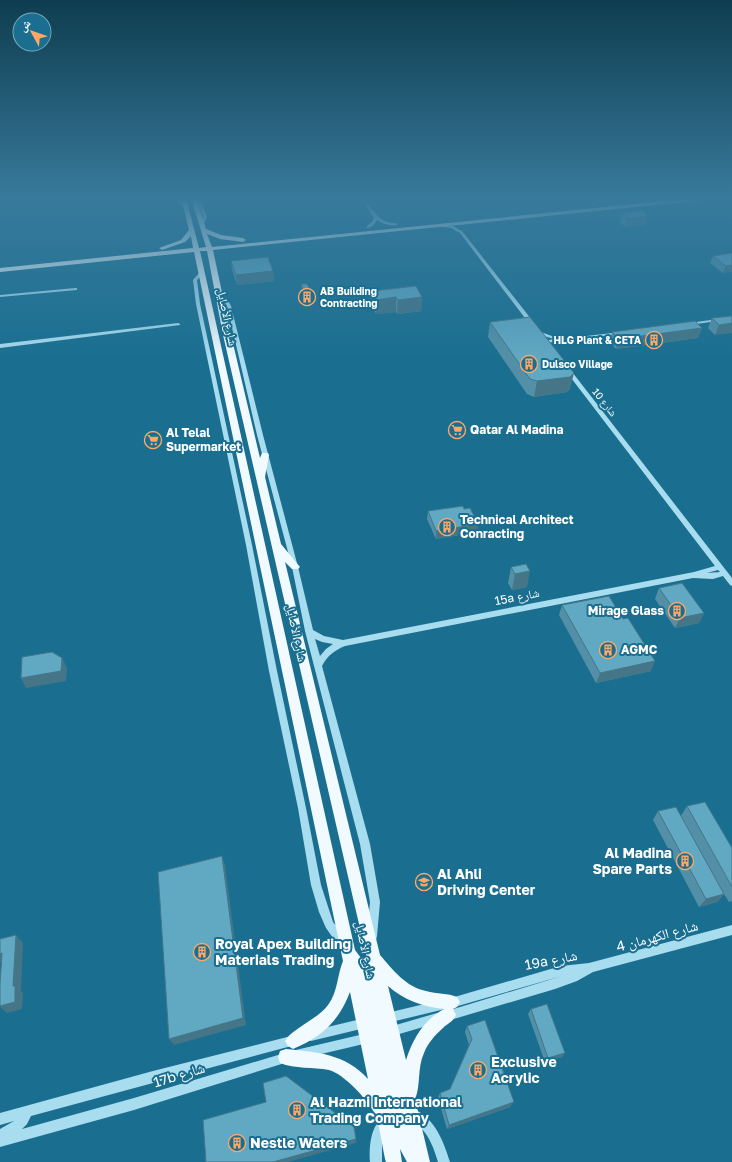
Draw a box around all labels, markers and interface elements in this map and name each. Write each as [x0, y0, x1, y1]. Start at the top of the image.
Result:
north arrow [12, 12, 52, 52]
text: ش [15, 16, 34, 35]
place label: AB Building Contracting [320, 285, 377, 309]
street label: شارع الأصايل [213, 287, 241, 347]
building icon: AB Building Contracting [297, 287, 317, 307]
building icon: HLG Plant & CETA [644, 330, 664, 350]
place label: HLG Plant & CETA [554, 334, 641, 346]
building icon: Dulsco Village [519, 354, 539, 374]
place label: Dulsco Village [542, 358, 613, 370]
street label: شارع 10 [589, 385, 620, 419]
supermarket icon: Qatar Al Madina [447, 420, 467, 440]
place label: Qatar Al Madina [470, 422, 564, 437]
place label: Al Telal Supermarket [166, 425, 241, 454]
supermarket icon: Al Telal Supermarket [143, 430, 163, 450]
place label: Technical Architect Conracting [460, 512, 574, 541]
building icon: Technical Architect Conracting [437, 517, 457, 537]
street label: 15a شارع [493, 585, 541, 609]
building icon: Mirage Glass [667, 601, 687, 621]
street label: شارع الأصايل [282, 603, 310, 663]
place label: Mirage Glass [588, 603, 664, 618]
building icon: AGMC [598, 640, 618, 660]
place label: AGMC [621, 642, 658, 657]
place label: Al Madina Spare Parts [592, 844, 672, 877]
building icon: Al Madina Spare Parts [675, 851, 695, 871]
place label: Al Ahli Driving Center [437, 865, 536, 898]
school or university icon: Al Ahli Driving Center [414, 872, 434, 892]
street label: شارع الكهرمان 4 [614, 916, 700, 957]
street label: شارع الأصايل [351, 920, 379, 980]
place label: Royal Apex Building Materials Trading [215, 935, 351, 968]
building icon: Royal Apex Building Materials Trading [192, 942, 212, 962]
street label: 19a شارع [523, 946, 579, 975]
place label: Exclusive Acrylic [491, 1053, 557, 1086]
street label: 17b شارع [151, 1059, 207, 1092]
building icon: Exclusive Acrylic [468, 1060, 488, 1080]
place label: Al Hazmi International Trading Company [310, 1093, 462, 1126]
building icon: Al Hazmi International Trading Company [287, 1100, 307, 1120]
building icon: Nestle Waters [227, 1133, 247, 1153]
place label: Nestle Waters [250, 1134, 347, 1151]

